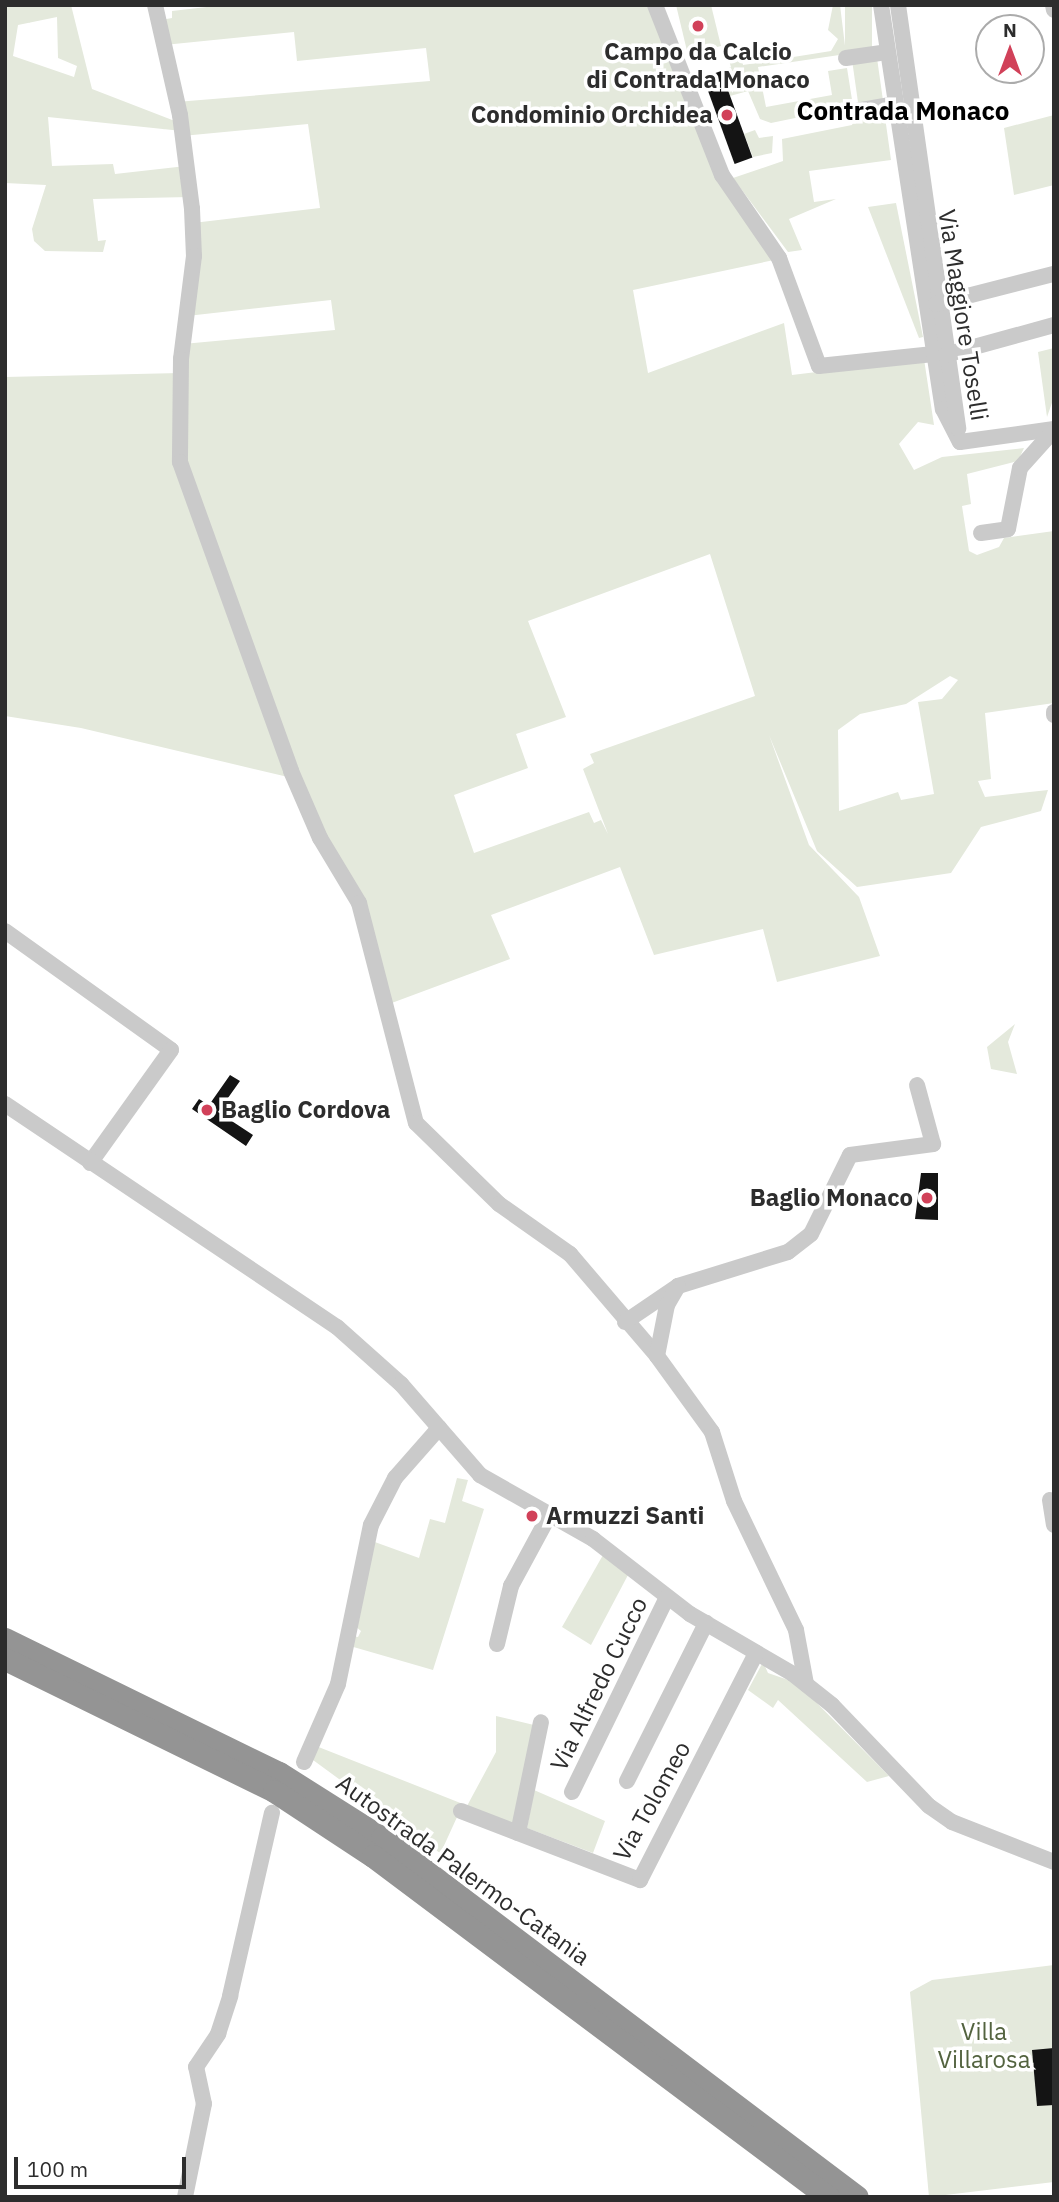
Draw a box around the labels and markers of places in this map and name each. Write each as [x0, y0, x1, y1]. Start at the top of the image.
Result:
marker: Campo da Calcio di Contrada Monaco [690, 18, 706, 34]
place label: Campo da Calcio di Contrada Monaco [586, 38, 810, 94]
place label: Condominio Orchidea [471, 101, 713, 129]
marker: Condominio Orchidea [719, 107, 735, 123]
place label: Baglio Cordova [221, 1096, 390, 1124]
marker: Baglio Cordova [199, 1102, 215, 1118]
place label: Baglio Monaco [750, 1184, 913, 1212]
marker: Baglio Monaco [919, 1190, 935, 1206]
place label: Armuzzi Santi [546, 1502, 704, 1530]
marker: Armuzzi Santi [524, 1508, 540, 1524]

